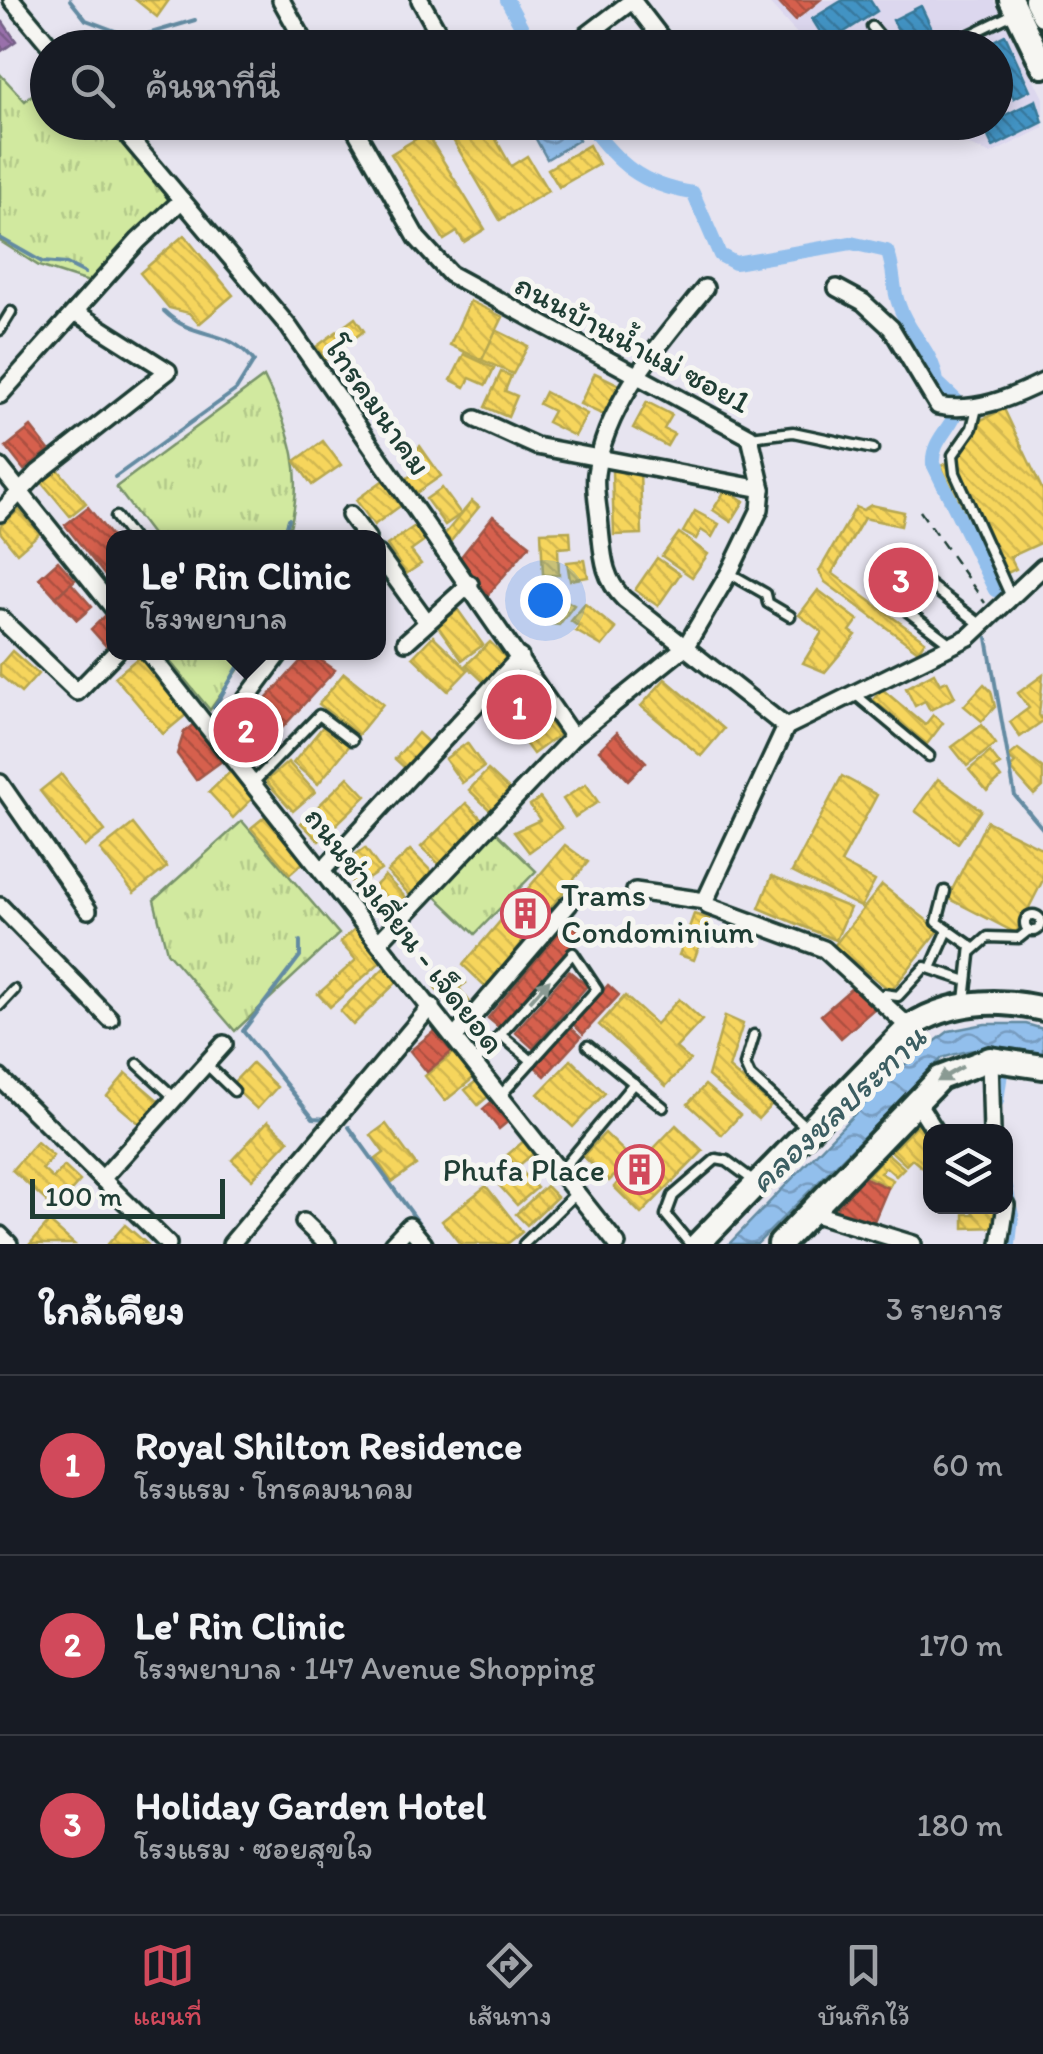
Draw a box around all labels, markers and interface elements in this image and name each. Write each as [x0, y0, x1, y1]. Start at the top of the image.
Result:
search box [30, 30, 1013, 140]
icon: search [65, 58, 120, 113]
text: ค้นหาที่นี่ [145, 62, 280, 108]
street label: ถนนบ้านน้ำแม่ ซอย1 [509, 263, 758, 421]
street label: โทรคมนาคม [316, 328, 440, 483]
popup [106, 530, 386, 660]
pin: 3 [868, 542, 934, 618]
text: Le' Rin Clinic [141, 553, 351, 599]
your location [520, 575, 571, 626]
text: โรงพยาบาล [141, 599, 288, 637]
pin: 1 [486, 670, 552, 744]
pin: 2 [214, 692, 278, 768]
street label: ถนนช่างเคี่ยน - เจ็ดยอด [297, 799, 514, 1061]
place label: Trams Condominium [561, 876, 754, 951]
building icon: Trams Condominium [500, 887, 552, 939]
one-way arrow [529, 978, 551, 1003]
water label: คลองชลประทาน [740, 1016, 935, 1202]
one-way arrow [936, 1065, 964, 1082]
map controls [923, 1124, 1013, 1214]
button: layers [923, 1124, 1013, 1214]
building icon: Phufa Place [614, 1144, 666, 1196]
place label: Phufa Place [443, 1151, 605, 1189]
scale bar [30, 1174, 225, 1218]
text: 100 m [45, 1179, 122, 1213]
text: ใกล้เคียง [40, 1284, 185, 1335]
text: 3 รายการ [886, 1290, 1003, 1328]
text: Royal Shilton Residence [135, 1423, 522, 1469]
text: 1 [65, 1446, 80, 1484]
text: 60 m [932, 1446, 1003, 1484]
text: โรงแรม · โทรคมนาคม [135, 1469, 414, 1507]
text: Le' Rin Clinic [135, 1603, 345, 1649]
text: 2 [64, 1626, 81, 1664]
text: 170 m [918, 1626, 1003, 1664]
text: โรงพยาบาล · 147 Avenue Shopping [135, 1649, 595, 1687]
text: Holiday Garden Hotel [135, 1783, 486, 1829]
text: 3 [64, 1806, 81, 1844]
text: 180 m [917, 1806, 1003, 1844]
text: โรงแรม · ซอยสุขใจ [135, 1829, 373, 1867]
tab: แผนที่ [133, 1938, 202, 2032]
tab: เส้นทาง [468, 1938, 552, 2032]
tab: บันทึกไว้ [818, 1938, 910, 2032]

